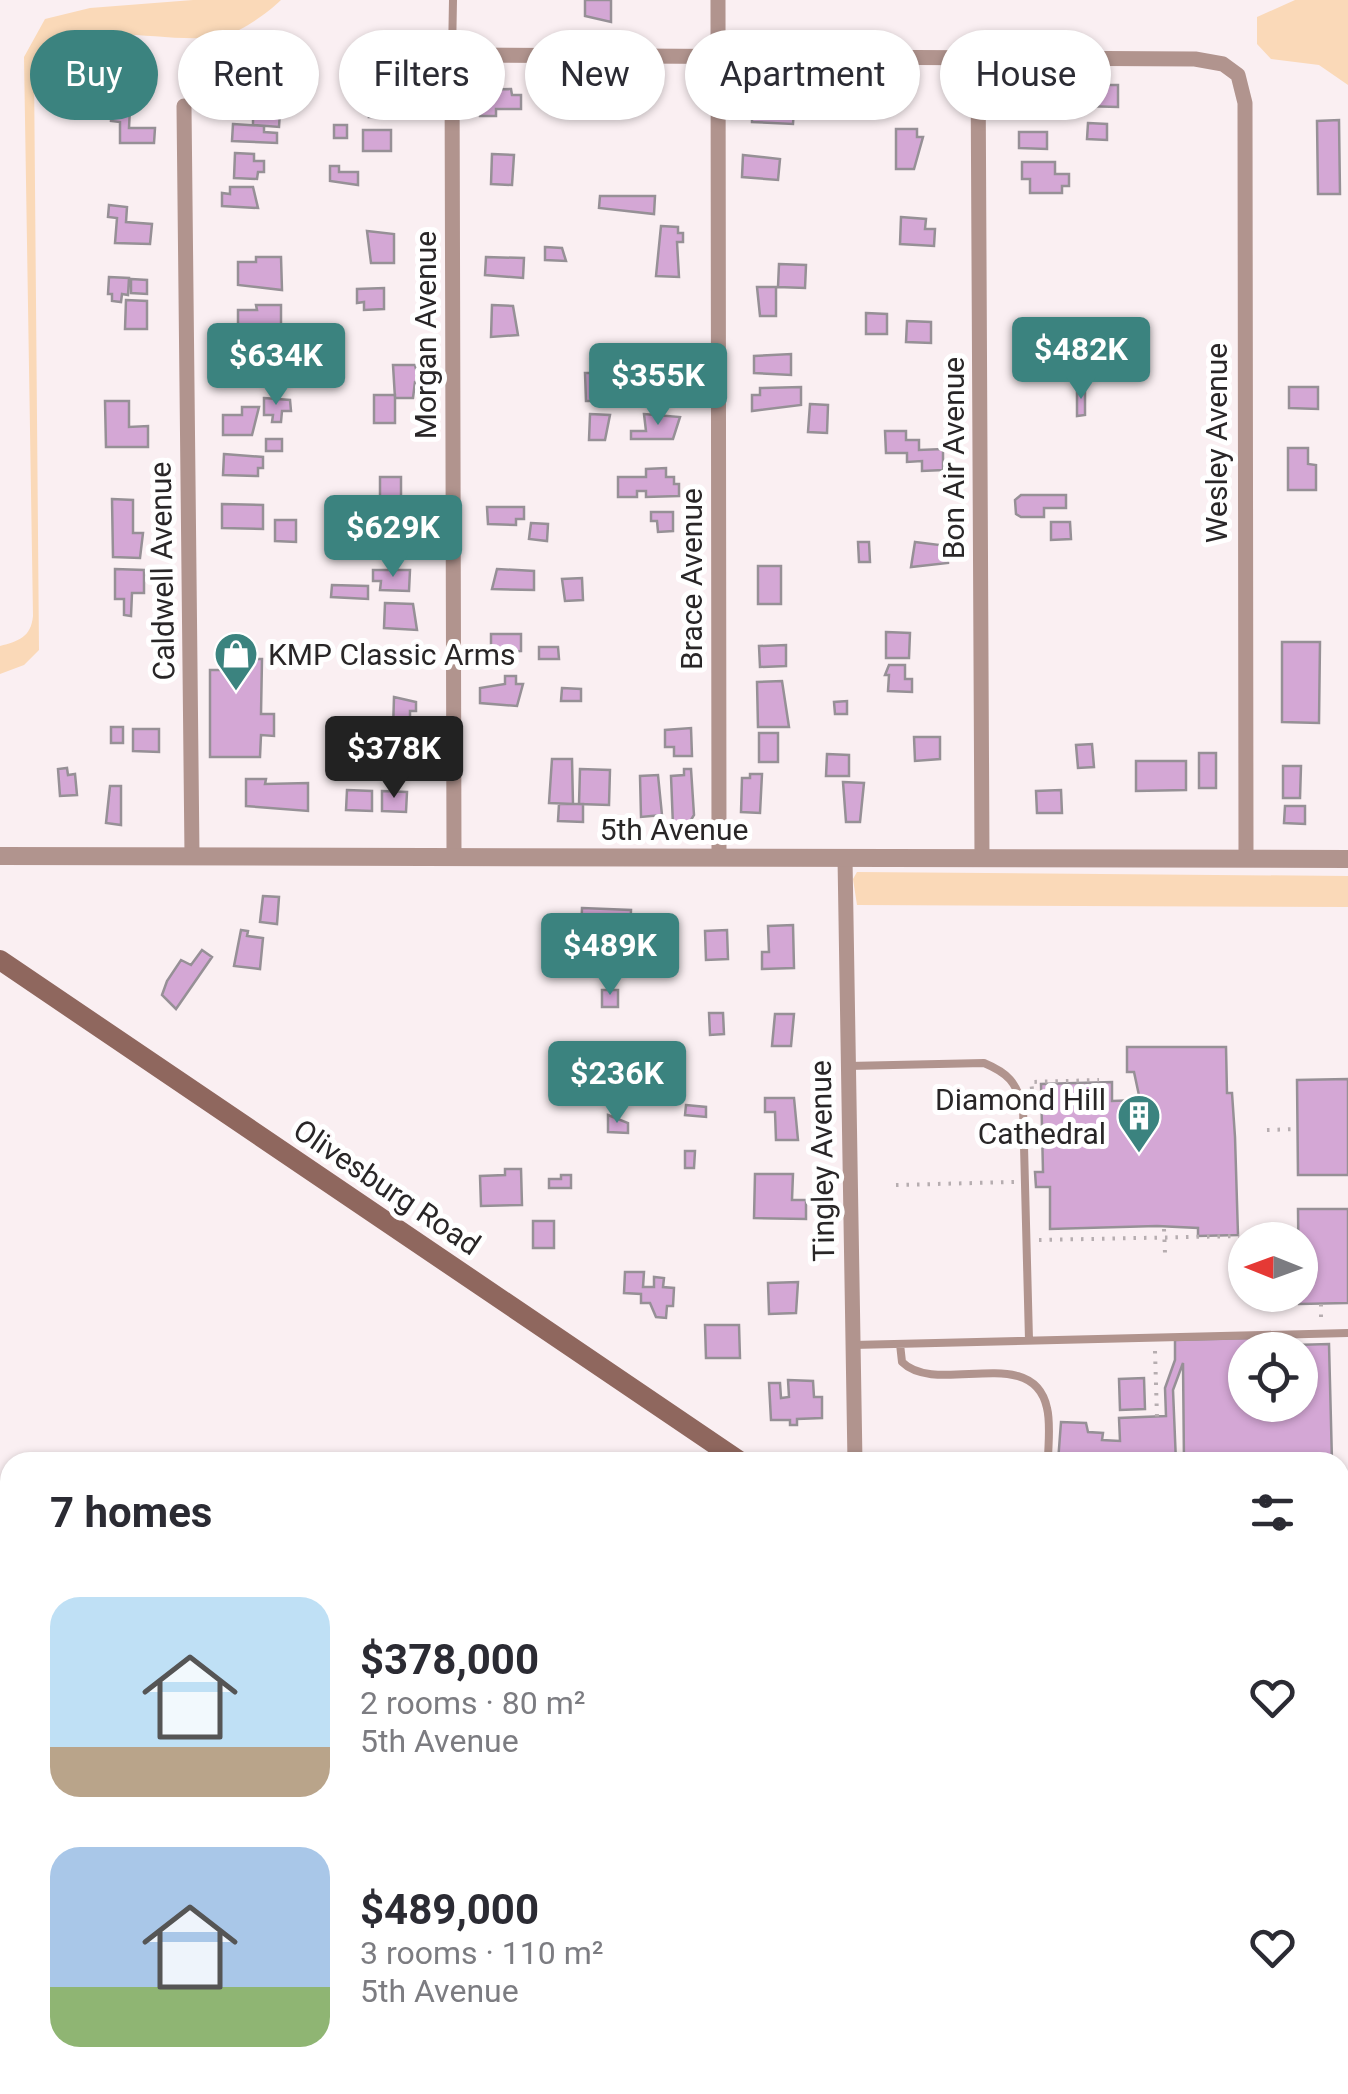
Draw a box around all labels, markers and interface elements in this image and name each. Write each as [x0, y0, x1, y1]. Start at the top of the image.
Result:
chip: Buy [30, 30, 158, 120]
chip: Rent [178, 30, 319, 120]
chip: Filters [339, 30, 505, 120]
chip: New [525, 30, 665, 120]
chip: Apartment [685, 30, 920, 120]
chip: House [940, 30, 1111, 120]
street label: Morgan Avenue [408, 231, 443, 439]
pin: $482K [1011, 317, 1151, 402]
pin: $634K [206, 323, 346, 408]
text: $482K [1034, 330, 1128, 368]
text: $634K [229, 336, 323, 374]
pin: $355K [588, 343, 728, 428]
street label: Wesley Avenue [1199, 343, 1234, 543]
text: $355K [611, 356, 705, 394]
street label: Bon Air Avenue [936, 357, 971, 559]
street label: Caldwell Avenue [143, 461, 181, 681]
street label: Brace Avenue [674, 488, 709, 670]
pin: $629K [323, 495, 463, 580]
text: $629K [346, 508, 440, 546]
shop icon: KMP Classic Arms [213, 631, 259, 692]
place label: KMP Classic Arms [268, 637, 515, 672]
pin: $378K [324, 716, 464, 801]
text: $378K [347, 729, 441, 767]
street label: 5th Avenue [600, 812, 748, 847]
pin: $489K [540, 913, 680, 998]
text: $489K [563, 926, 657, 964]
pin: $236K [547, 1041, 687, 1126]
text: $236K [570, 1054, 664, 1092]
street label: Tingley Avenue [803, 1060, 841, 1262]
place label: Diamond Hill Cathedral [935, 1082, 1106, 1151]
building icon: Diamond Hill Cathedral [1116, 1093, 1162, 1154]
street label: Olivesburg Road [287, 1112, 487, 1262]
north arrow [1228, 1222, 1318, 1312]
map controls [1228, 1222, 1318, 1422]
button: locate [1228, 1332, 1318, 1422]
icon: filters [1245, 1485, 1300, 1540]
text: 7 homes [50, 1488, 212, 1537]
text: $378,000 [360, 1635, 539, 1684]
icon: home [130, 1637, 250, 1757]
icon: heart [1245, 1670, 1300, 1725]
text: 2 rooms · 80 m² [360, 1684, 585, 1722]
text: 5th Avenue [360, 1722, 519, 1760]
text: $489,000 [360, 1885, 539, 1934]
icon: home [130, 1887, 250, 2007]
icon: heart [1245, 1920, 1300, 1975]
text: 3 rooms · 110 m² [360, 1934, 603, 1972]
text: 5th Avenue [360, 1972, 519, 2010]

